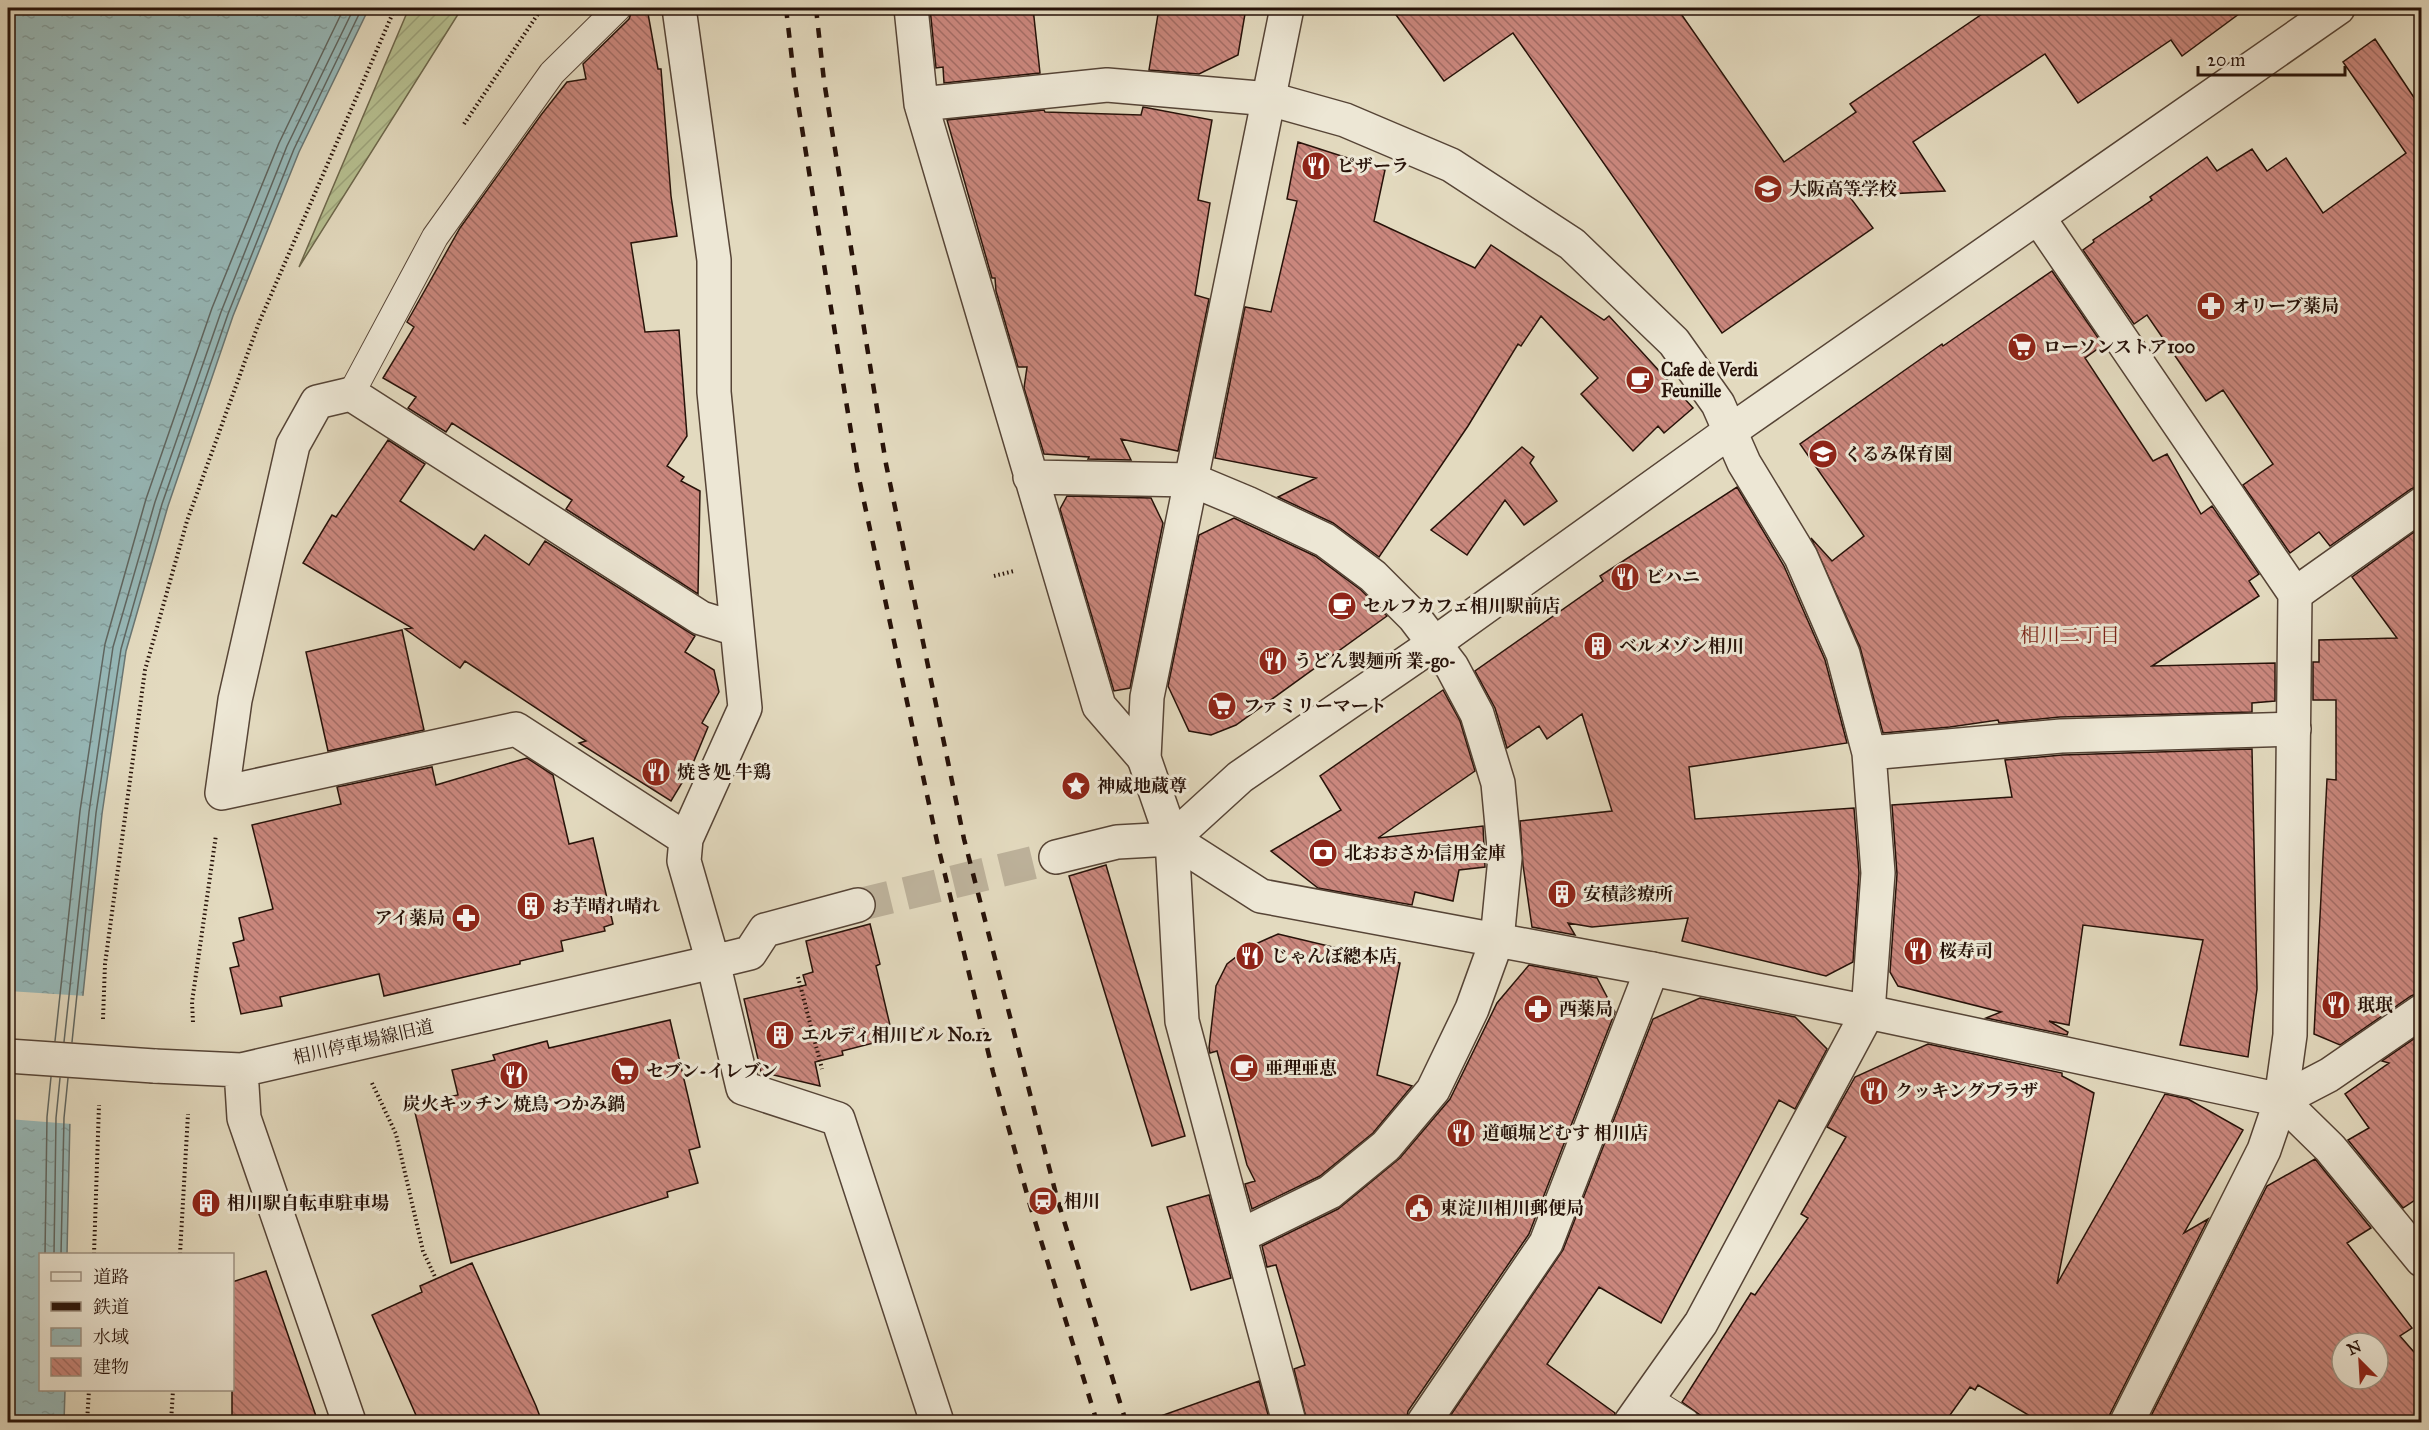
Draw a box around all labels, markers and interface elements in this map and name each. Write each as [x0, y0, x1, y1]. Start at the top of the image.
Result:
scale bar [2198, 39, 2345, 77]
text: 20 m [2207, 49, 2245, 71]
restaurant icon: ピザーラ [1300, 150, 1332, 182]
place label: ピザーラ [1337, 155, 1409, 177]
school or university icon: 大阪高等学校 [1752, 173, 1784, 205]
place label: 大阪高等学校 [1789, 178, 1897, 200]
pharmacy icon: オリーブ薬局 [2195, 290, 2227, 322]
place label: オリーブ薬局 [2232, 295, 2339, 317]
supermarket icon: ローソンストア100 [2006, 331, 2038, 363]
place label: ローソンストア100 [2043, 336, 2195, 358]
place label: Cafe de Verdi Feunille [1661, 359, 1759, 402]
cafe icon: Cafe de Verdi Feunille [1624, 364, 1656, 396]
school or university icon: くるみ保育園 [1807, 438, 1839, 470]
place label: くるみ保育園 [1844, 443, 1952, 465]
restaurant icon: ビハニ [1609, 561, 1641, 593]
place label: ビハニ [1646, 566, 1700, 588]
cafe icon: セルフカフェ相川駅前店 [1326, 590, 1358, 622]
place label: セルフカフェ相川駅前店 [1363, 595, 1560, 617]
district label: 相川二丁目 [2020, 623, 2120, 647]
building icon: ベルメゾン相川 [1582, 630, 1614, 662]
place label: ベルメゾン相川 [1619, 635, 1744, 657]
restaurant icon: うどん製麺所 業-go- [1257, 645, 1289, 677]
place label: うどん製麺所 業-go- [1294, 650, 1456, 673]
supermarket icon: ファミリーマート [1206, 690, 1238, 722]
place label: ファミリーマート [1243, 695, 1387, 717]
restaurant icon: 焼き処 牛鶏 [640, 756, 672, 788]
place label: 焼き処 牛鶏 [677, 761, 771, 783]
place icon: 神威地蔵尊 [1060, 770, 1092, 802]
place label: 神威地蔵尊 [1097, 775, 1187, 797]
bank icon: 北おおさか信用金庫 [1307, 837, 1339, 869]
place label: 北おおさか信用金庫 [1344, 842, 1506, 864]
building icon: 安積診療所 [1546, 878, 1578, 910]
place label: 安積診療所 [1583, 883, 1673, 905]
building icon: お芋晴れ晴れ [515, 890, 547, 922]
place label: お芋晴れ晴れ [552, 895, 661, 917]
pharmacy icon: アイ薬局 [450, 902, 482, 934]
place label: アイ薬局 [375, 907, 445, 929]
restaurant icon: 桜寿司 [1902, 935, 1934, 967]
restaurant icon: じゃんぼ總本店 [1234, 940, 1266, 972]
place label: 桜寿司 [1939, 940, 1993, 962]
place label: じゃんぼ總本店 [1271, 945, 1397, 967]
restaurant icon: 珉珉 [2320, 989, 2352, 1021]
pharmacy icon: 西薬局 [1522, 993, 1554, 1025]
place label: 珉珉 [2357, 994, 2393, 1016]
place label: 西薬局 [1559, 998, 1613, 1020]
street label: 相川停車場線旧道 [290, 1015, 436, 1069]
building icon: エルディ相川ビル No.12 [764, 1019, 796, 1051]
place label: エルディ相川ビル No.12 [801, 1024, 992, 1046]
cafe icon: 亜理亜恵 [1228, 1052, 1260, 1084]
supermarket icon: セブン-イレブン [609, 1055, 641, 1087]
place label: 亜理亜恵 [1265, 1057, 1337, 1079]
restaurant icon: 炭火キッチン 焼鳥 つかみ鍋 [498, 1059, 530, 1091]
place label: セブン-イレブン [646, 1060, 778, 1082]
restaurant icon: クッキングプラザ [1858, 1075, 1890, 1107]
place label: クッキングプラザ [1895, 1080, 2038, 1102]
place label: 炭火キッチン 焼鳥 つかみ鍋 [403, 1093, 625, 1115]
restaurant icon: 道頓堀どむす 相川店 [1445, 1117, 1477, 1149]
place label: 道頓堀どむす 相川店 [1482, 1122, 1648, 1144]
station icon: 相川 [1027, 1185, 1059, 1217]
building icon: 相川駅自転車駐車場 [190, 1187, 222, 1219]
place label: 相川 [1064, 1190, 1100, 1212]
place label: 相川駅自転車駐車場 [227, 1192, 389, 1214]
public building icon: 東淀川相川郵便局 [1403, 1192, 1435, 1224]
place label: 東淀川相川郵便局 [1440, 1197, 1584, 1219]
legend [39, 1253, 234, 1391]
text: 道路 [93, 1266, 129, 1288]
text: 鉄道 [93, 1296, 129, 1318]
text: 水域 [93, 1326, 129, 1348]
north arrow [2330, 1331, 2390, 1391]
text: N [2344, 1336, 2365, 1359]
text: 建物 [93, 1356, 129, 1378]

